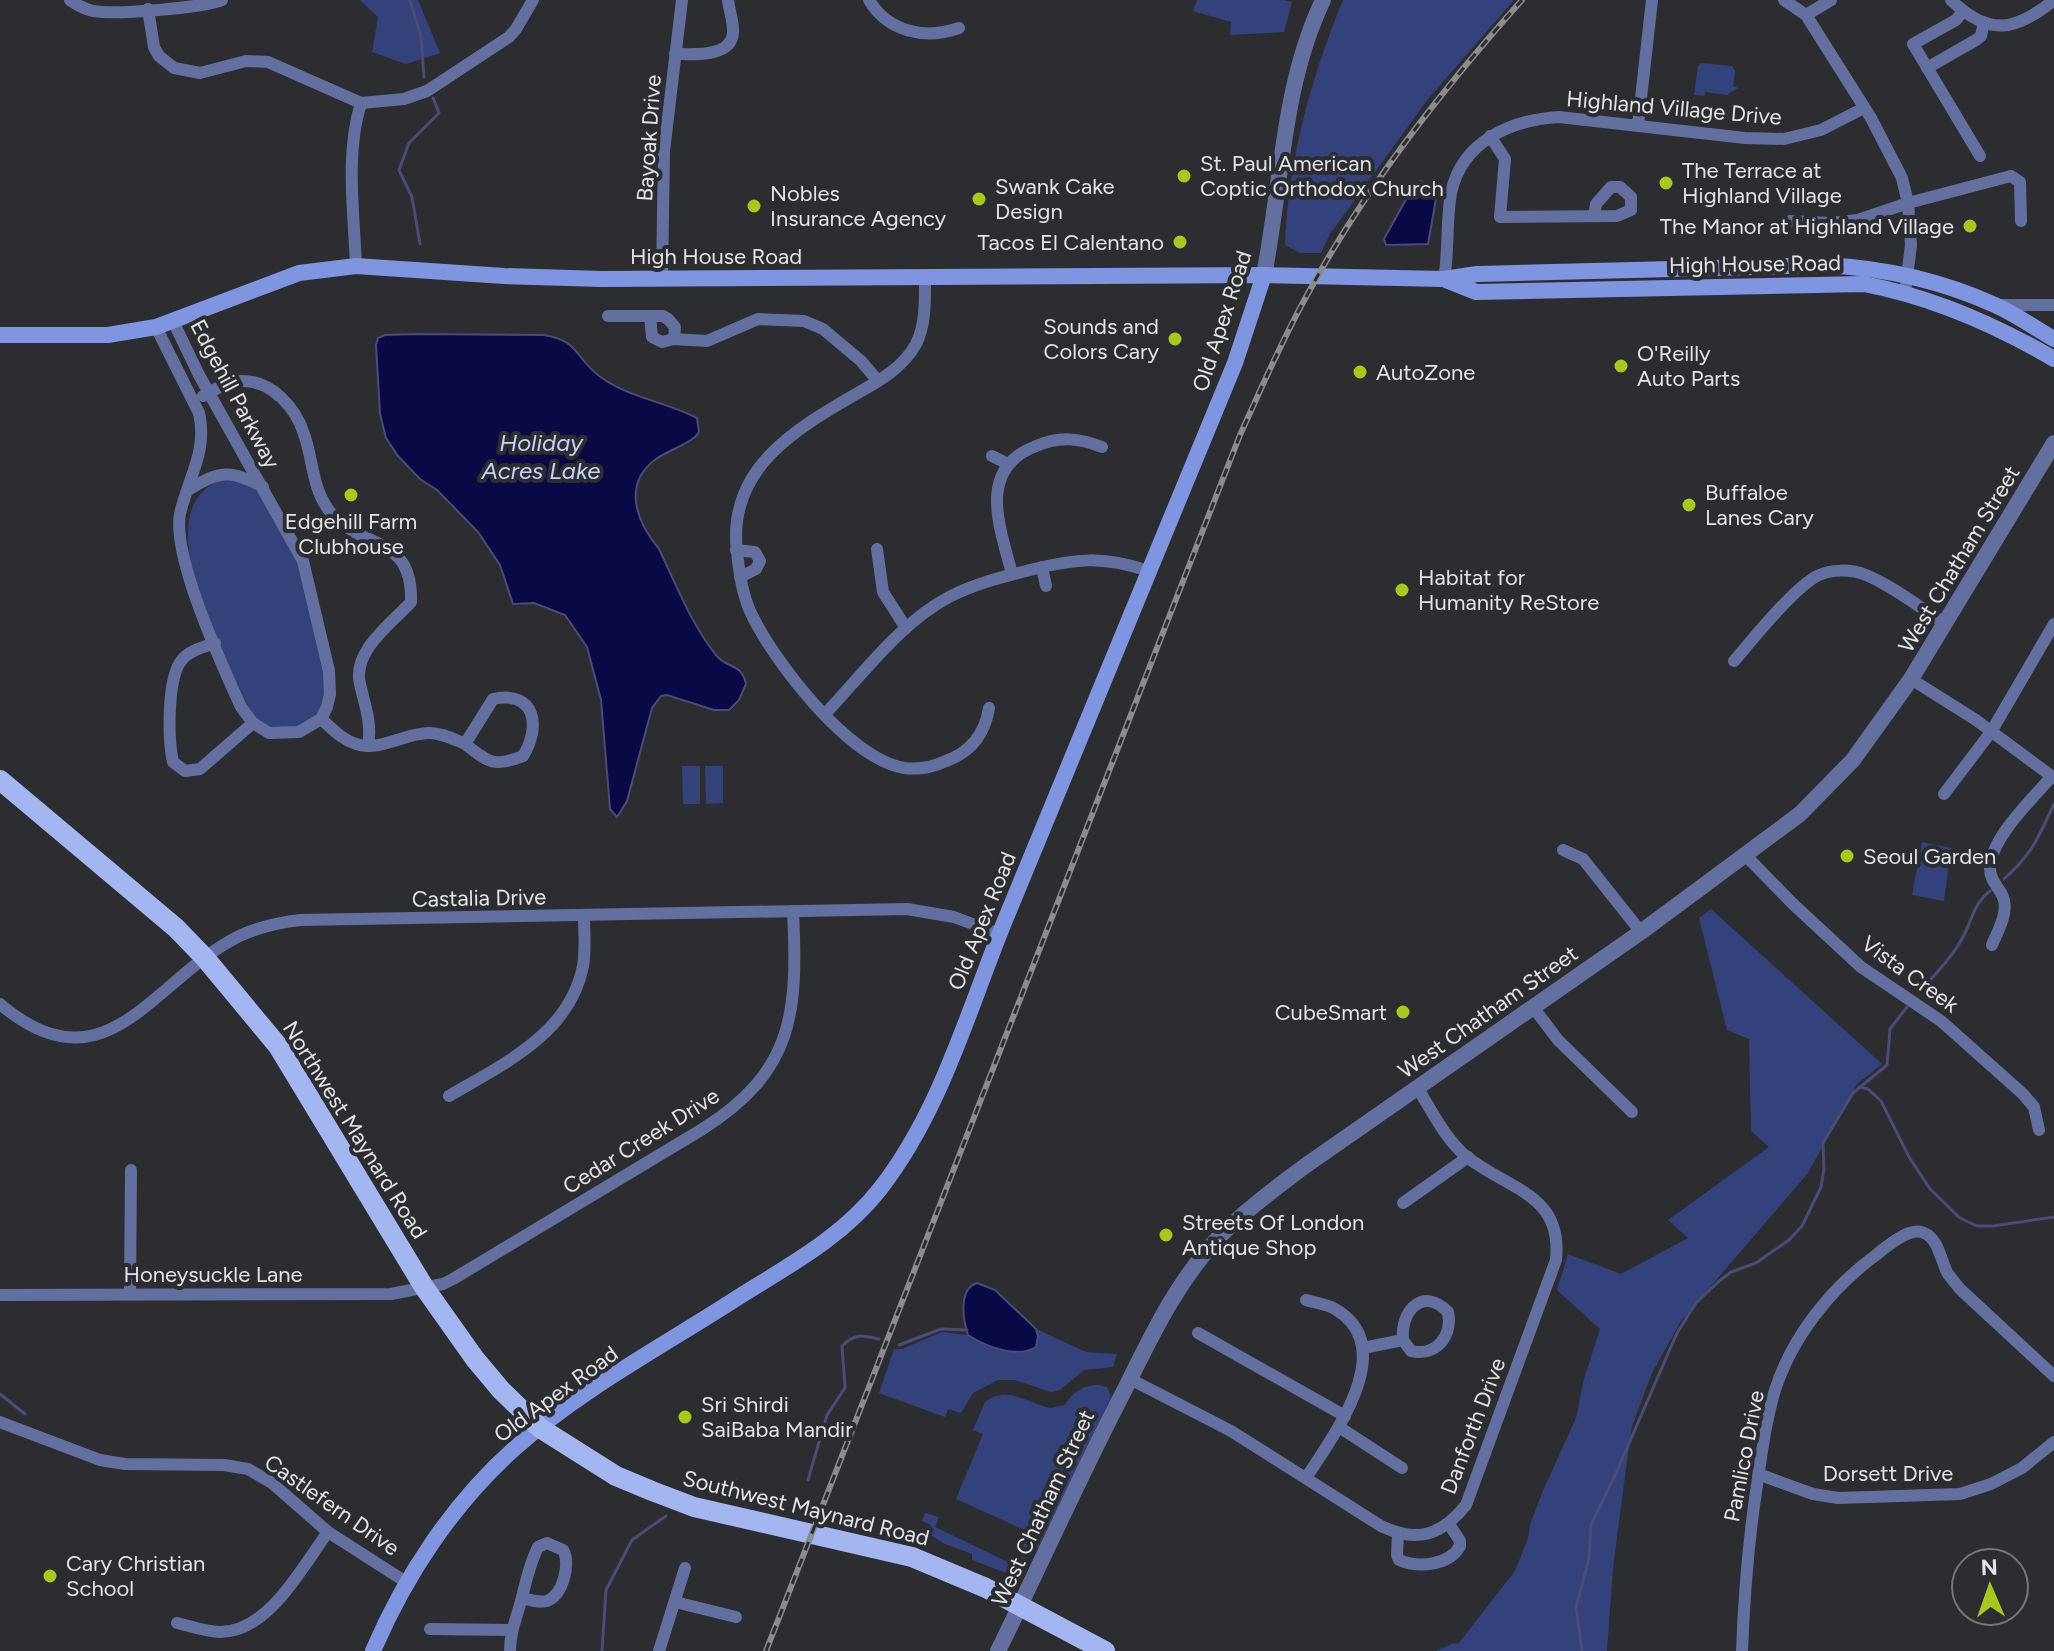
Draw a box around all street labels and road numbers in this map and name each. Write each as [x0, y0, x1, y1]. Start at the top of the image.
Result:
street label: Bayoak Drive [631, 74, 667, 202]
street label: Highland Village Drive [1565, 85, 1783, 131]
street label: High House Road [630, 243, 802, 270]
street label: Old Apex Road [1187, 247, 1257, 395]
street label: High House Road [1669, 249, 1841, 279]
street label: Edgehill Parkway [184, 315, 286, 473]
street label: West Chatham Street [1893, 461, 2025, 657]
street label: Old Apex Road [942, 848, 1022, 994]
street label: Castalia Drive [412, 883, 546, 913]
street label: Vista Creek [1856, 930, 1964, 1018]
street label: West Chatham Street [1393, 940, 1583, 1084]
street label: Northwest Maynard Road [277, 1016, 433, 1244]
street label: Cedar Creek Drive [558, 1082, 724, 1200]
street label: Honeysuckle Lane [123, 1261, 303, 1288]
street label: Old Apex Road [489, 1340, 623, 1448]
street label: Danforth Drive [1435, 1354, 1511, 1498]
street label: Pamlico Drive [1718, 1388, 1770, 1524]
street label: West Chatham Street [986, 1406, 1100, 1610]
street label: Castlefern Drive [259, 1448, 405, 1562]
street label: Dorsett Drive [1823, 1460, 1953, 1487]
street label: Southwest Maynard Road [680, 1464, 932, 1552]

